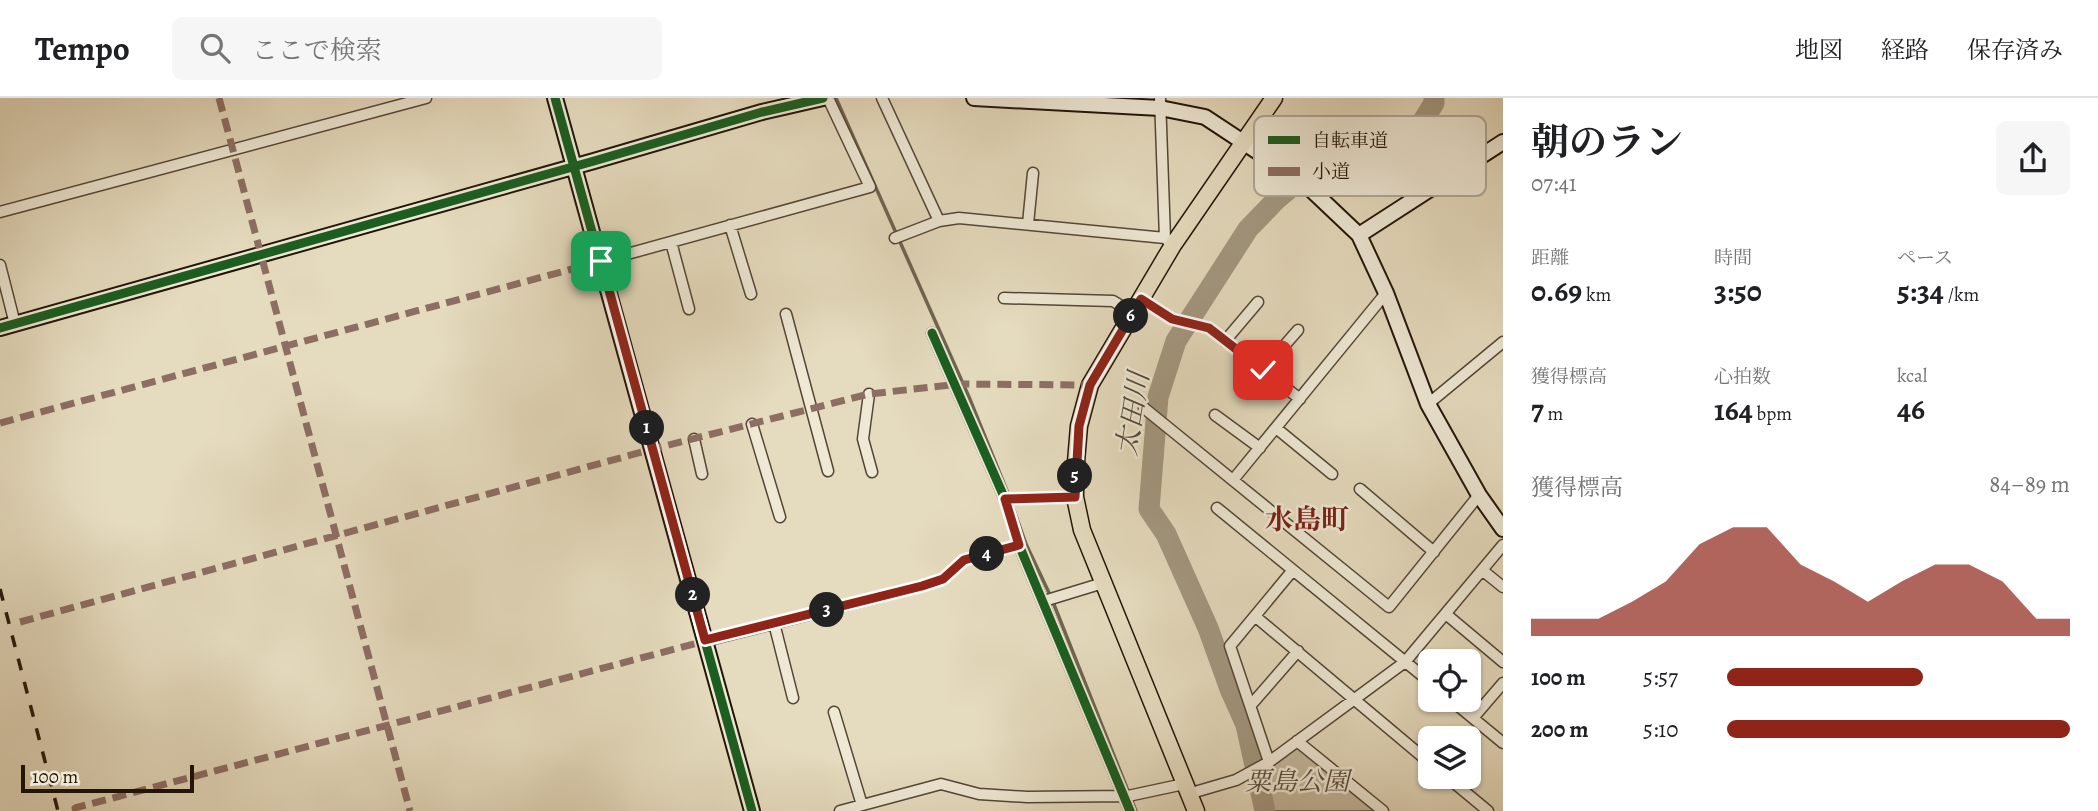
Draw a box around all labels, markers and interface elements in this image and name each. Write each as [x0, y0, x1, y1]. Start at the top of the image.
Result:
search box [172, 17, 662, 80]
text: Tempo [35, 26, 130, 71]
icon: search [196, 29, 234, 67]
text: ここで検索 [252, 33, 382, 68]
text: 地図 [1795, 34, 1843, 66]
text: 経路 [1881, 34, 1929, 66]
text: 保存済み [1967, 34, 2063, 66]
legend [1254, 116, 1486, 196]
text: 朝のラン [1531, 116, 1683, 168]
button: share [1996, 121, 2070, 195]
text: 自転車道 [1312, 128, 1388, 154]
text: 小道 [1312, 159, 1350, 185]
text: 07:41 [1531, 168, 1577, 199]
pin [571, 231, 631, 291]
icon: arrive [582, 242, 620, 280]
text: 距離 [1531, 245, 1569, 271]
text: 時間 [1714, 245, 1752, 271]
text: ペース [1897, 245, 1953, 271]
text: 0.69 [1531, 271, 1582, 311]
text: 3:50 [1714, 271, 1762, 311]
text: 5:34 [1897, 271, 1944, 311]
text: km [1582, 282, 1611, 308]
text: /km [1944, 282, 1979, 308]
pin: 6 [1114, 298, 1148, 333]
text: 6 [1126, 302, 1135, 328]
pin [1233, 340, 1293, 400]
icon: check [1244, 351, 1282, 389]
text: kcal [1897, 363, 1927, 389]
text: 獲得標高 [1531, 364, 1607, 390]
text: 心拍数 [1714, 364, 1771, 390]
water label: 太田川 [1108, 367, 1159, 458]
text: 46 [1897, 389, 1925, 429]
text: 7 [1531, 390, 1544, 430]
text: 164 [1714, 390, 1753, 430]
text: m [1544, 401, 1563, 427]
text: bpm [1753, 401, 1792, 427]
pin: 1 [630, 410, 664, 446]
text: 1 [643, 414, 650, 440]
pin: 5 [1058, 458, 1092, 494]
text: 5 [1070, 462, 1079, 488]
text: 84–89 m [1989, 469, 2070, 500]
text: 獲得標高 [1531, 472, 1623, 503]
district label: 水島町 [1265, 501, 1349, 539]
pin: 4 [970, 536, 1004, 572]
text: 4 [982, 540, 991, 566]
pin: 2 [676, 578, 710, 612]
text: 2 [688, 581, 697, 607]
pin: 3 [810, 592, 844, 628]
text: 3 [822, 596, 831, 622]
map controls [1418, 649, 1481, 789]
button: locate [1418, 649, 1481, 712]
text: 100 m [1531, 662, 1586, 693]
text: 5:57 [1643, 662, 1678, 693]
text: 200 m [1531, 714, 1589, 745]
text: 5:10 [1643, 714, 1679, 745]
button: layers [1418, 726, 1481, 789]
scale bar [21, 762, 194, 794]
text: 100 m [32, 764, 78, 790]
park label: 粟島公園 [1245, 764, 1353, 799]

